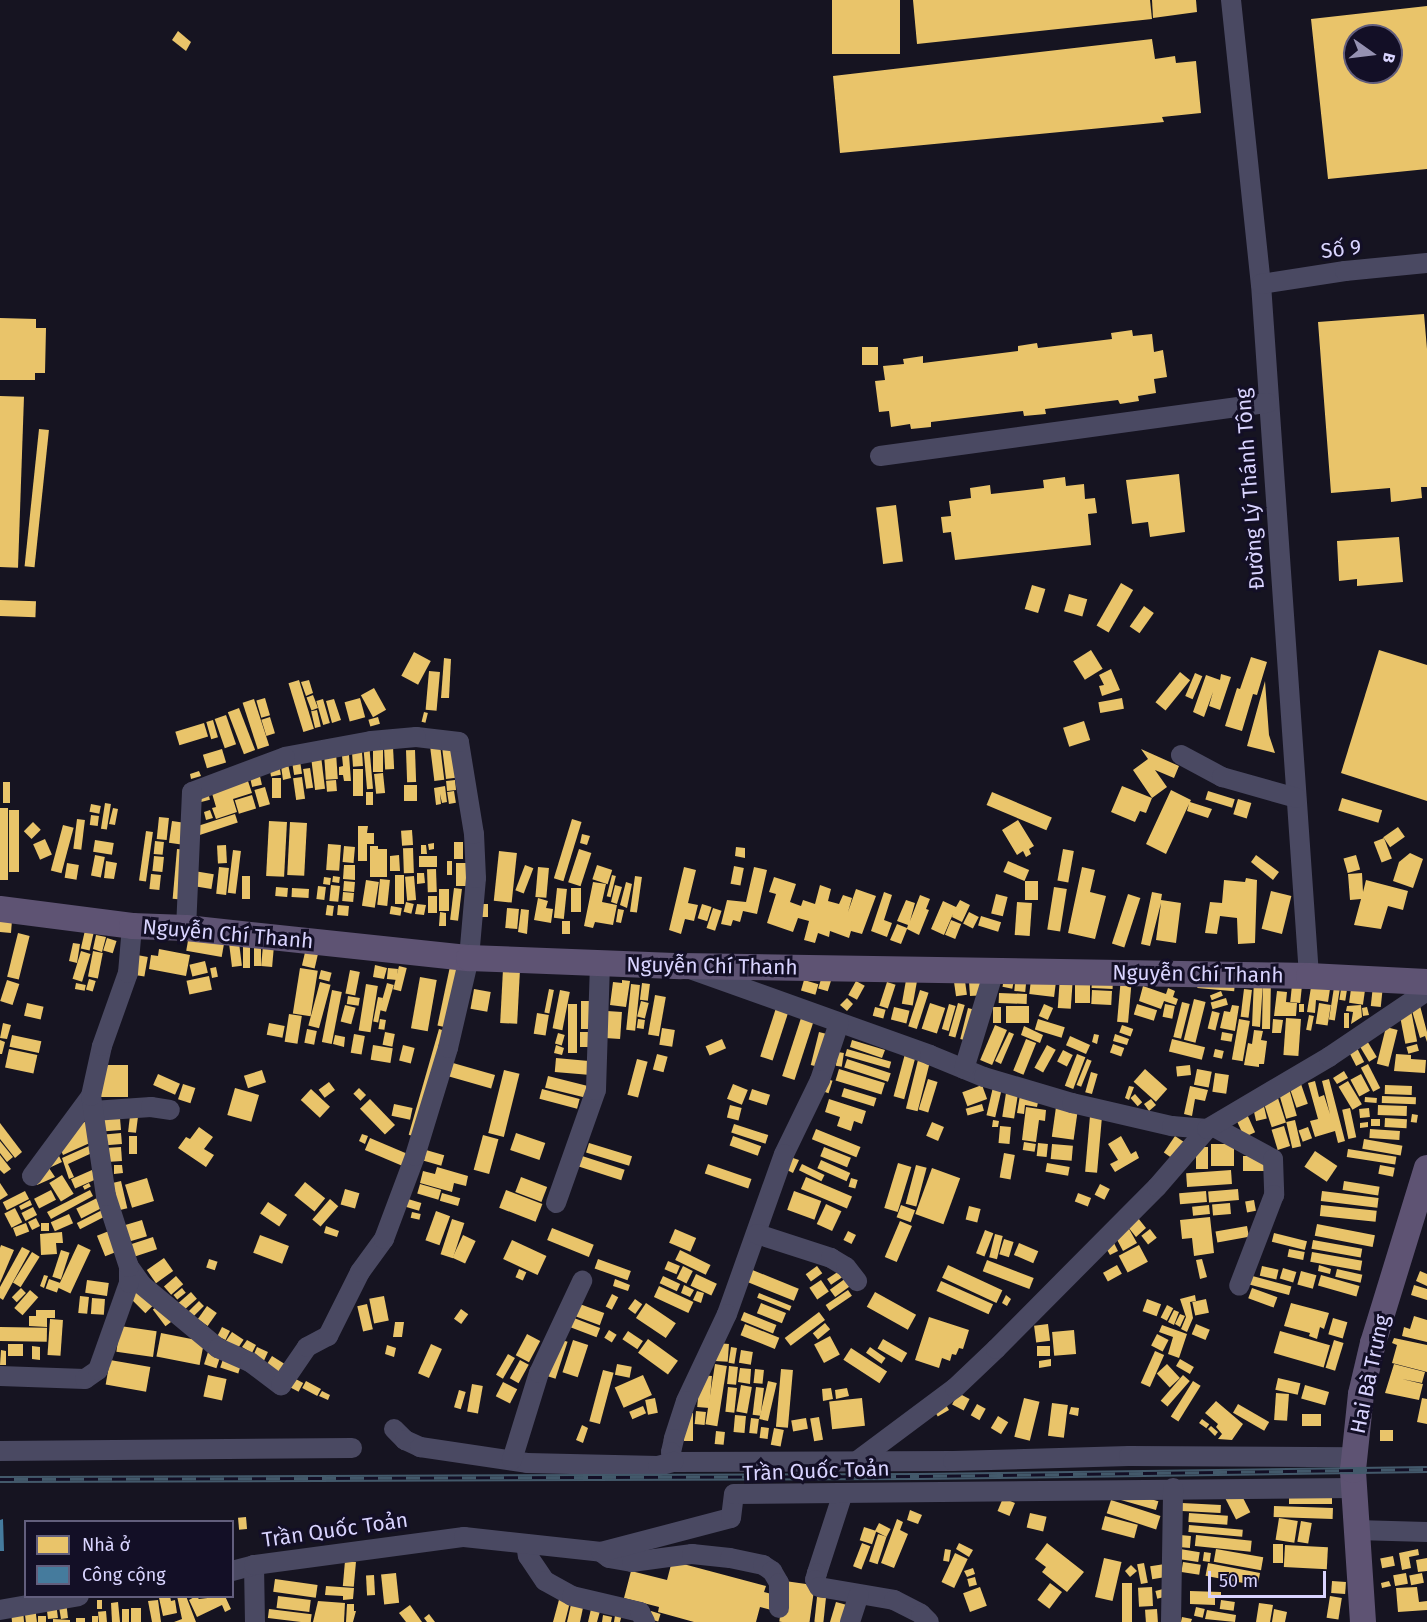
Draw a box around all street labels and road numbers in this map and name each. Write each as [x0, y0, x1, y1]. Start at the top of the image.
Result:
street label: Số 9 [1319, 234, 1363, 264]
street label: Đường Lý Thánh Tông [1230, 387, 1270, 591]
street label: Nguyễn Chí Thanh [142, 914, 314, 954]
street label: Nguyễn Chí Thanh [626, 952, 798, 980]
street label: Nguyễn Chí Thanh [1112, 960, 1284, 988]
street label: Hai Bà Trưng [1345, 1312, 1395, 1436]
street label: Trần Quốc Toản [742, 1456, 890, 1486]
street label: Trần Quốc Toản [260, 1507, 410, 1553]

